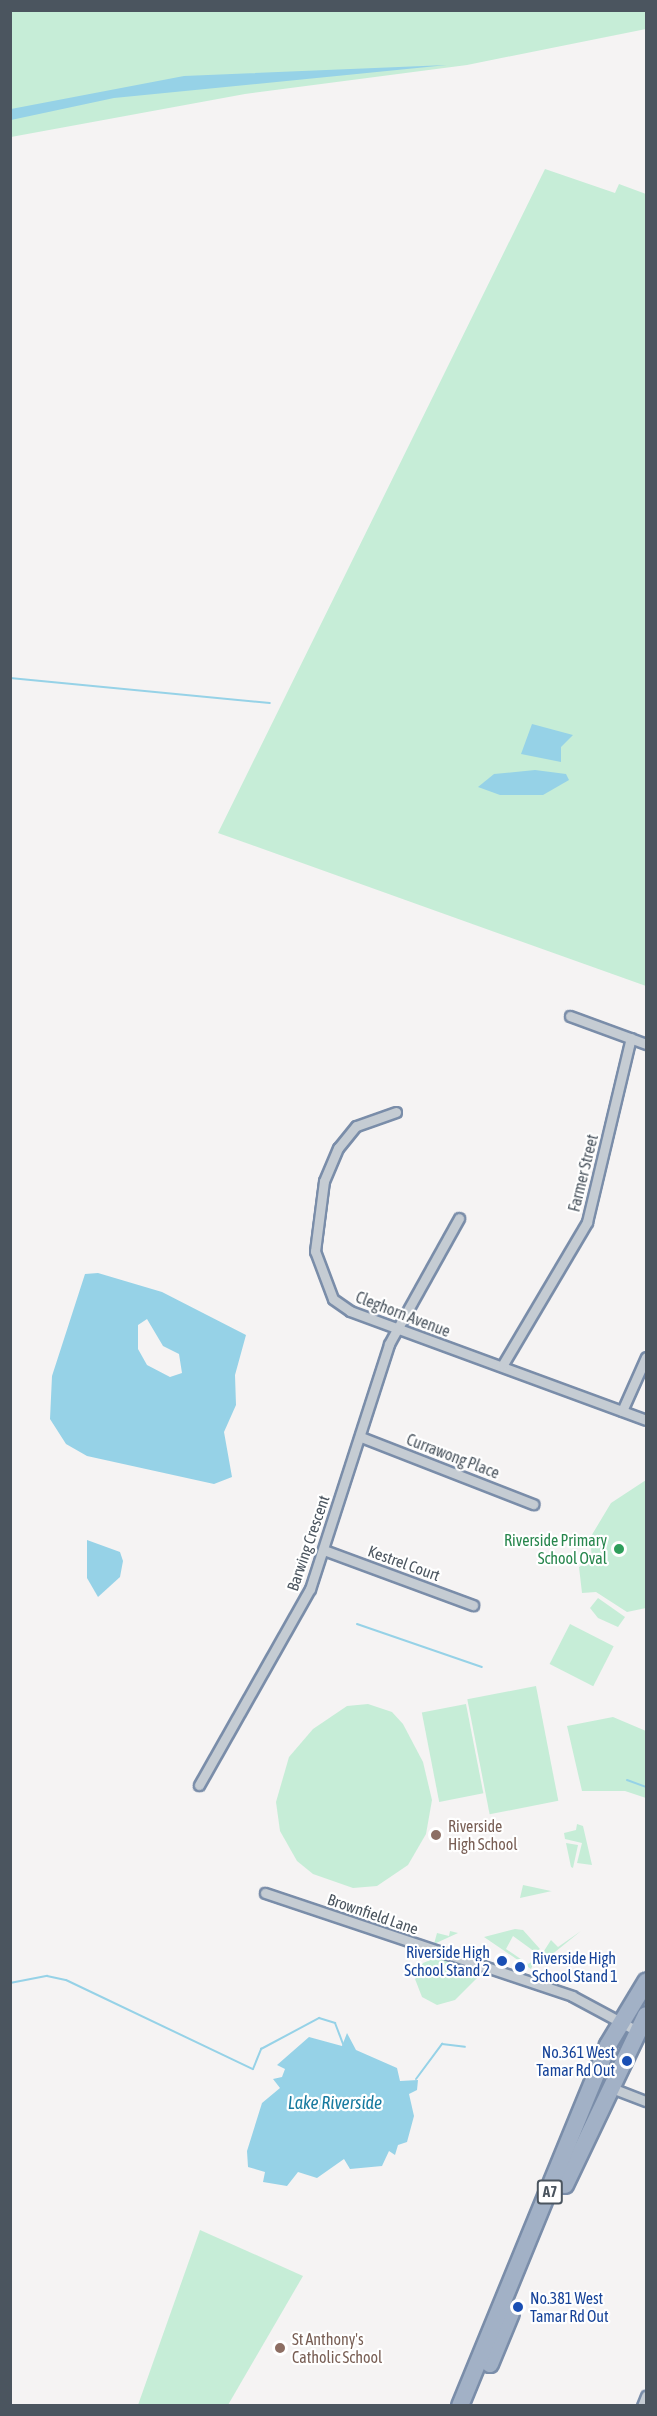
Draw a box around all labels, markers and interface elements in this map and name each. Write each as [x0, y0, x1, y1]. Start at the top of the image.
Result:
street label: Farmer Street [564, 1132, 602, 1214]
street label: Cleghorn Avenue [353, 1287, 453, 1341]
street label: Currawong Place [404, 1429, 502, 1483]
street label: Barwing Crescent [283, 1493, 333, 1593]
place label: Riverside Primary School Oval [504, 1530, 607, 1568]
street label: Kestrel Court [365, 1541, 443, 1585]
marker: Riverside Primary School Oval [612, 1542, 626, 1556]
place label: Riverside High School [448, 1816, 517, 1854]
marker: Riverside High School [429, 1828, 443, 1842]
street label: Brownfield Lane [325, 1889, 421, 1939]
place label: Riverside High School Stand 2 [404, 1942, 490, 1980]
place label: Riverside High School Stand 1 [532, 1948, 618, 1986]
marker: Riverside High School Stand 2 [495, 1954, 509, 1968]
marker: Riverside High School Stand 1 [513, 1960, 527, 1974]
place label: No.361 West Tamar Rd Out [536, 2042, 615, 2080]
marker: No.361 West Tamar Rd Out [620, 2054, 634, 2068]
water label: Lake Riverside [288, 2092, 382, 2114]
road number: A7 [536, 2180, 564, 2204]
place label: No.381 West Tamar Rd Out [530, 2288, 609, 2326]
marker: No.381 West Tamar Rd Out [511, 2300, 525, 2314]
place label: St Anthony's Catholic School [292, 2329, 382, 2367]
marker: St Anthony's Catholic School [273, 2341, 287, 2355]

